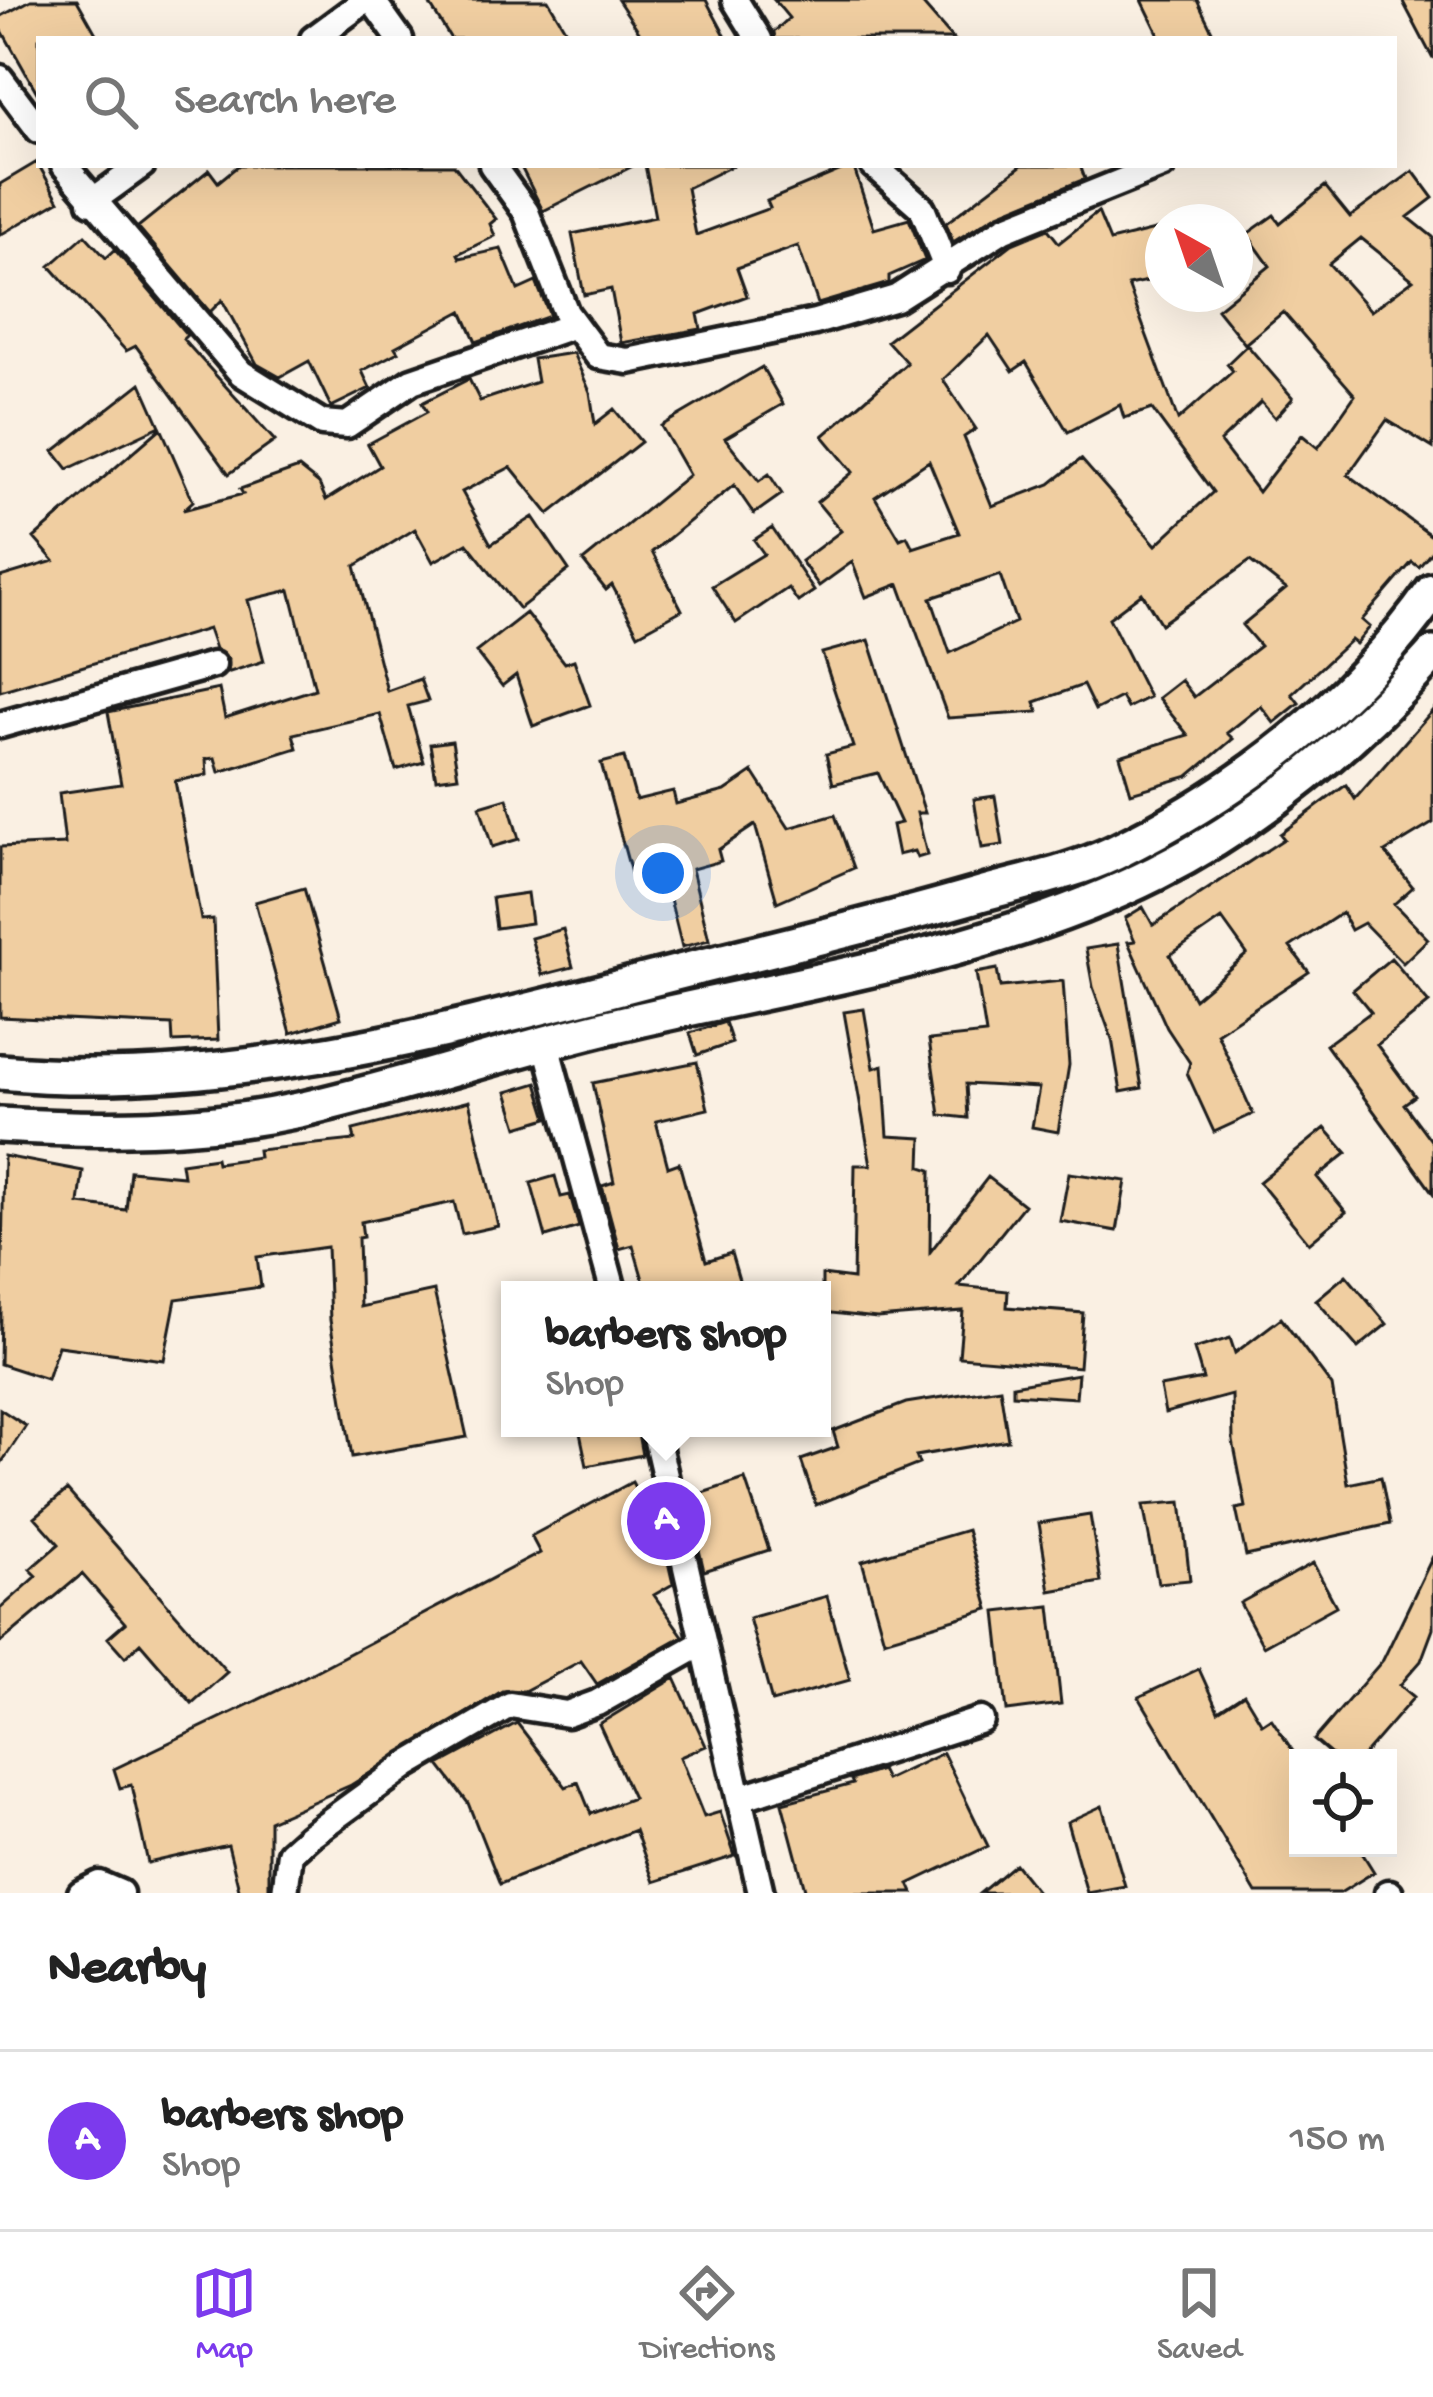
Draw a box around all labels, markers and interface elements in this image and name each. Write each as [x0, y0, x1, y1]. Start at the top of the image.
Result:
search box [36, 36, 1397, 168]
icon: search [78, 69, 144, 135]
text: Search here [174, 76, 396, 129]
north arrow [1145, 204, 1253, 312]
your location [633, 843, 693, 903]
popup [501, 1281, 831, 1437]
text: barbers shop [545, 1310, 787, 1363]
text: Shop [545, 1363, 624, 1409]
pin: A [627, 1476, 705, 1566]
map controls [1289, 1749, 1397, 1857]
button: locate [1289, 1749, 1397, 1857]
text: Nearby [48, 1941, 206, 2001]
text: barbers shop [162, 2091, 403, 2144]
text: A [75, 2118, 99, 2164]
text: 150 m [1290, 2118, 1385, 2164]
text: Shop [162, 2144, 240, 2190]
tab: Map [191, 2260, 257, 2370]
tab: Directions [640, 2260, 774, 2370]
tab: Saved [1157, 2260, 1242, 2370]

